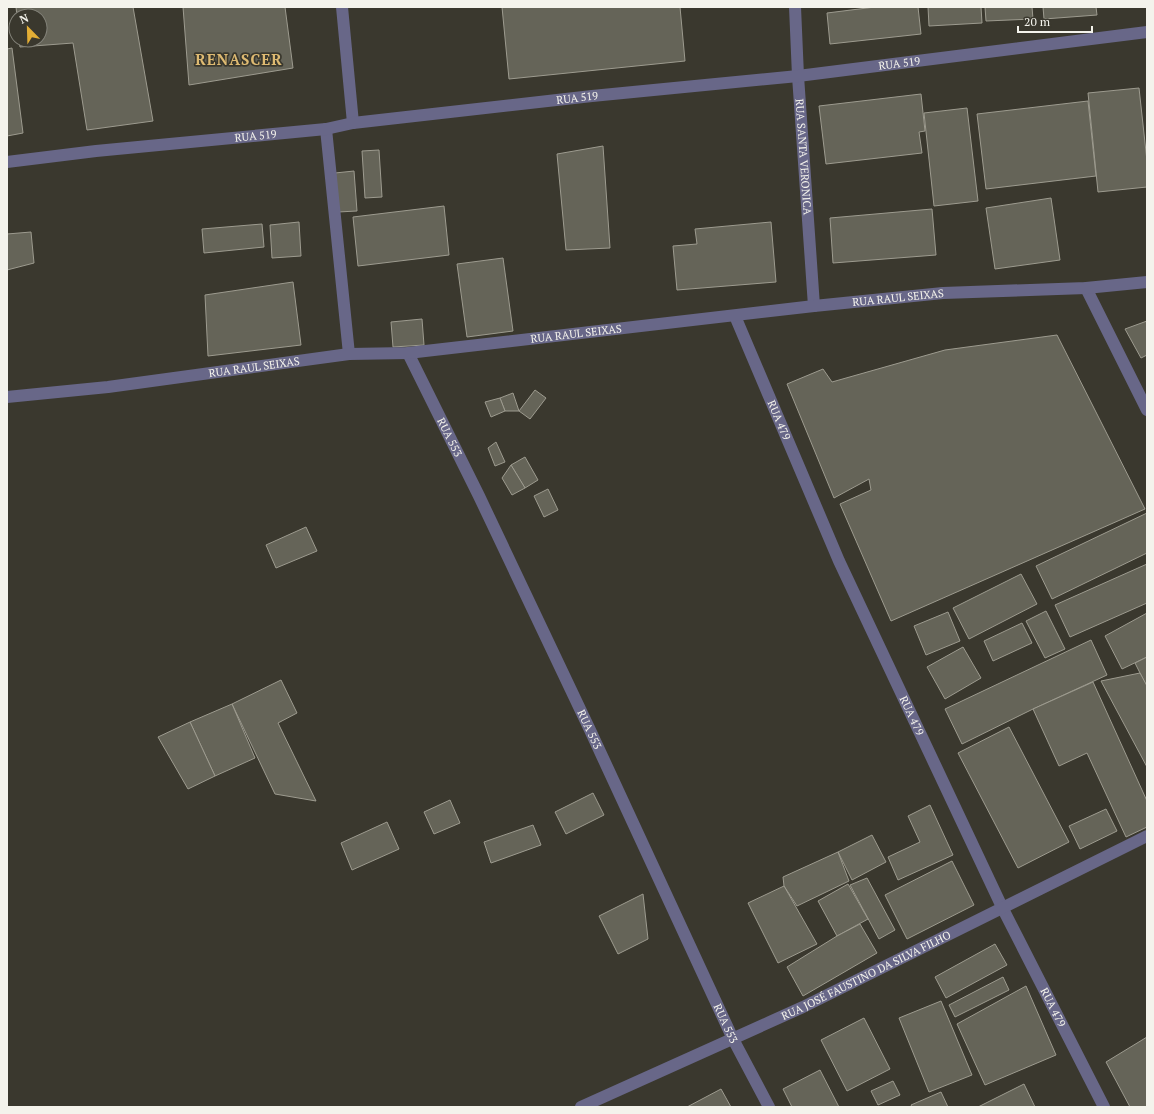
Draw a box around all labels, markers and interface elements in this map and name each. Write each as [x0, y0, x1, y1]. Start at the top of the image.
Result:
north arrow [8, 8, 48, 48]
scale bar [1018, 8, 1092, 34]
text: N [18, 10, 31, 27]
text: 20 m [1024, 14, 1051, 29]
district label: RENASCER [195, 49, 283, 69]
street label: RUA 519 [878, 54, 921, 73]
street label: RUA 519 [556, 88, 599, 107]
street label: RUA SANTA VERONICA [793, 98, 815, 216]
street label: RUA 519 [234, 127, 277, 145]
street label: RUA RAUL SEIXAS [852, 286, 945, 309]
street label: RUA RAUL SEIXAS [530, 321, 623, 346]
street label: RUA RAUL SEIXAS [208, 354, 301, 380]
street label: RUA 479 [764, 398, 794, 442]
street label: RUA 553 [434, 415, 465, 459]
street label: RUA 479 [897, 694, 927, 738]
street label: RUA 553 [574, 707, 605, 752]
street label: RUA JOSÉ FAUSTINO DA SILVA FILHO [779, 928, 953, 1023]
street label: RUA 479 [1037, 985, 1069, 1029]
street label: RUA 553 [711, 1001, 741, 1046]

